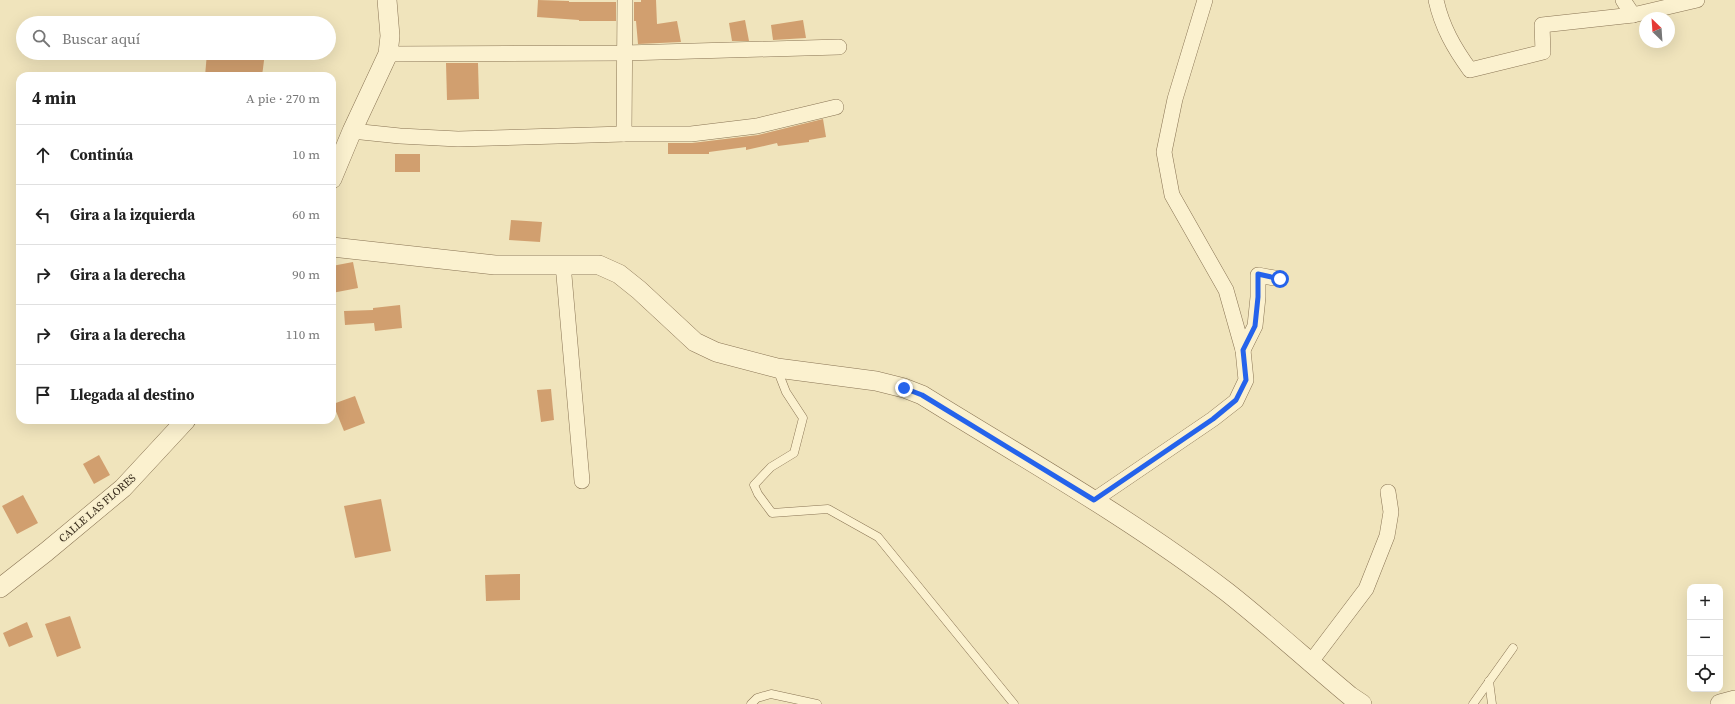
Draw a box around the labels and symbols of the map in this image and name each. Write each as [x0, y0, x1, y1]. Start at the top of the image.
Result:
north arrow [1639, 12, 1675, 48]
route start [1271, 270, 1289, 288]
route end [895, 379, 913, 397]
street label: CALLE LAS FLORES [56, 470, 139, 546]

